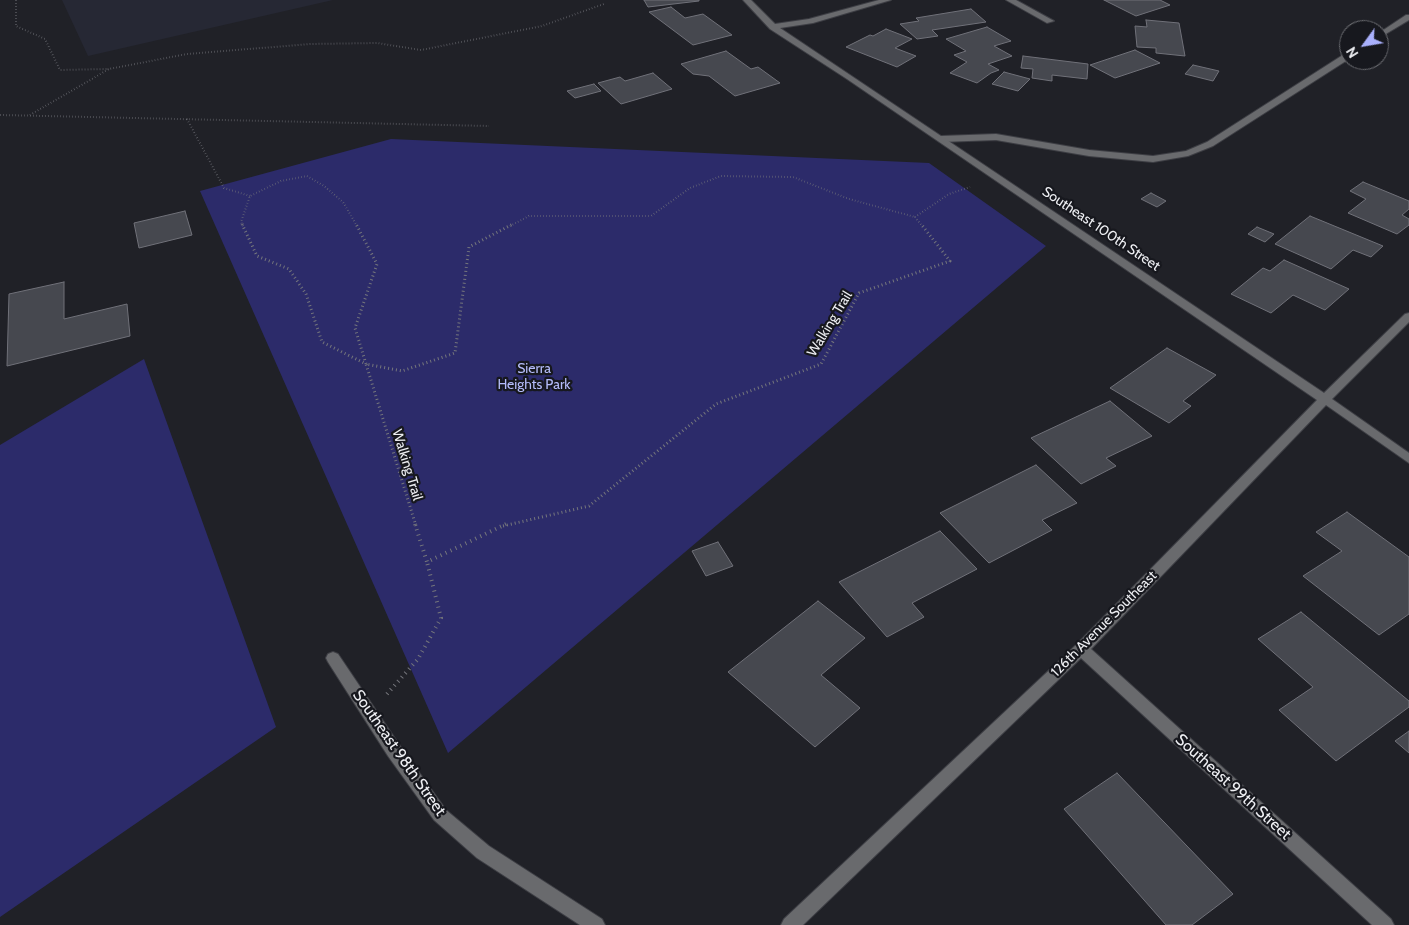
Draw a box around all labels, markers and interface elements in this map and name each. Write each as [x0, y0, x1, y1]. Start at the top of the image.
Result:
north arrow [1339, 20, 1389, 70]
text: N [1342, 43, 1362, 61]
street label: Southeast 100th Street [1039, 183, 1163, 275]
street label: Walking Trail [804, 288, 856, 360]
park label: Sierra Heights Park [497, 361, 571, 394]
street label: Walking Trail [388, 427, 426, 503]
street label: 126th Avenue Southeast [1048, 568, 1160, 680]
street label: Southeast 98th Street [348, 686, 450, 820]
street label: Southeast 99th Street [1171, 730, 1295, 844]

